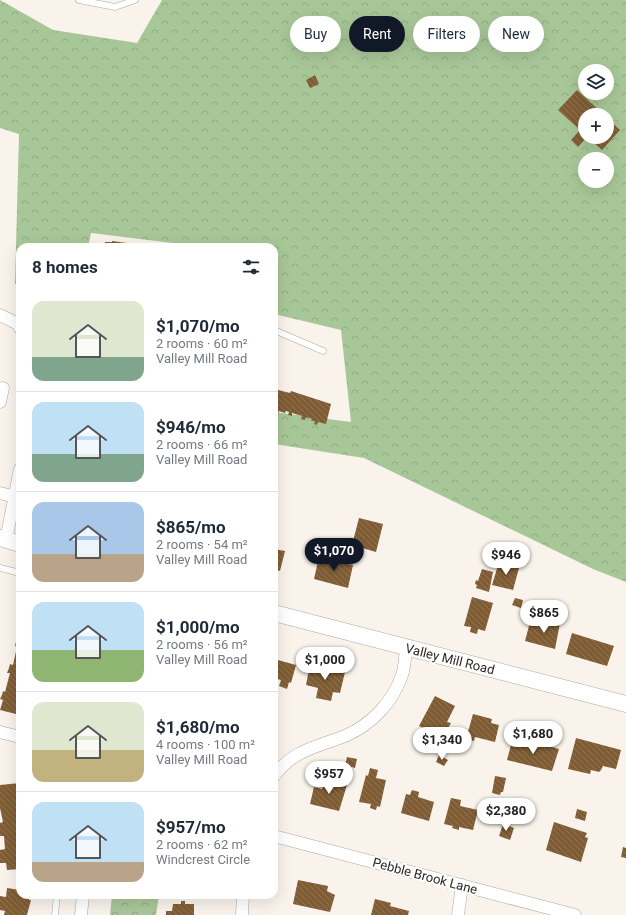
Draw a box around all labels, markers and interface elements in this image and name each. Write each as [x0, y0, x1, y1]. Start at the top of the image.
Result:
chip: Buy [290, 16, 341, 52]
chip: Rent [349, 16, 405, 52]
chip: Filters [413, 16, 480, 52]
chip: New [488, 16, 544, 52]
map controls [578, 64, 614, 188]
button: layers [578, 64, 614, 100]
button: + [578, 108, 614, 144]
button: − [578, 152, 614, 188]
icon: filters [240, 256, 262, 278]
text: 8 homes [32, 257, 98, 277]
text: $1,070/mo [156, 316, 240, 336]
icon: home [64, 317, 112, 365]
text: 2 rooms · 60 m² [156, 336, 248, 351]
text: Valley Mill Road [156, 351, 247, 366]
text: $946/mo [156, 417, 226, 437]
icon: home [64, 418, 112, 466]
text: 2 rooms · 66 m² [156, 437, 248, 452]
text: Valley Mill Road [156, 452, 247, 467]
text: $865/mo [156, 517, 226, 537]
icon: home [64, 518, 112, 566]
text: 2 rooms · 54 m² [156, 537, 248, 552]
pin: $1,070 [301, 538, 367, 572]
pin: $946 [482, 542, 530, 576]
text: $1,070 [314, 543, 354, 558]
text: $946 [491, 547, 521, 562]
text: Valley Mill Road [156, 552, 247, 567]
pin: $865 [520, 600, 568, 634]
text: $865 [529, 605, 559, 620]
text: $1,000/mo [156, 617, 240, 637]
icon: home [64, 618, 112, 666]
text: 2 rooms · 56 m² [156, 637, 248, 652]
street label: Valley Mill Road [404, 641, 496, 677]
pin: $1,000 [292, 647, 358, 681]
text: Valley Mill Road [156, 652, 247, 667]
text: $1,000 [305, 652, 345, 667]
text: $1,680/mo [156, 717, 240, 737]
icon: home [64, 718, 112, 766]
pin: $1,680 [500, 721, 566, 755]
text: $1,680 [513, 726, 553, 741]
pin: $1,340 [409, 727, 475, 761]
text: $1,340 [422, 732, 462, 747]
text: 4 rooms · 100 m² [156, 737, 255, 752]
text: Valley Mill Road [156, 752, 247, 767]
pin: $957 [305, 761, 353, 795]
text: $957 [314, 766, 344, 781]
pin: $2,380 [473, 798, 539, 832]
text: $2,380 [486, 803, 526, 818]
text: $957/mo [156, 817, 226, 837]
icon: home [64, 818, 112, 866]
text: 2 rooms · 62 m² [156, 837, 248, 852]
text: Windcrest Circle [156, 852, 250, 867]
street label: Pebble Brook Lane [371, 855, 479, 897]

